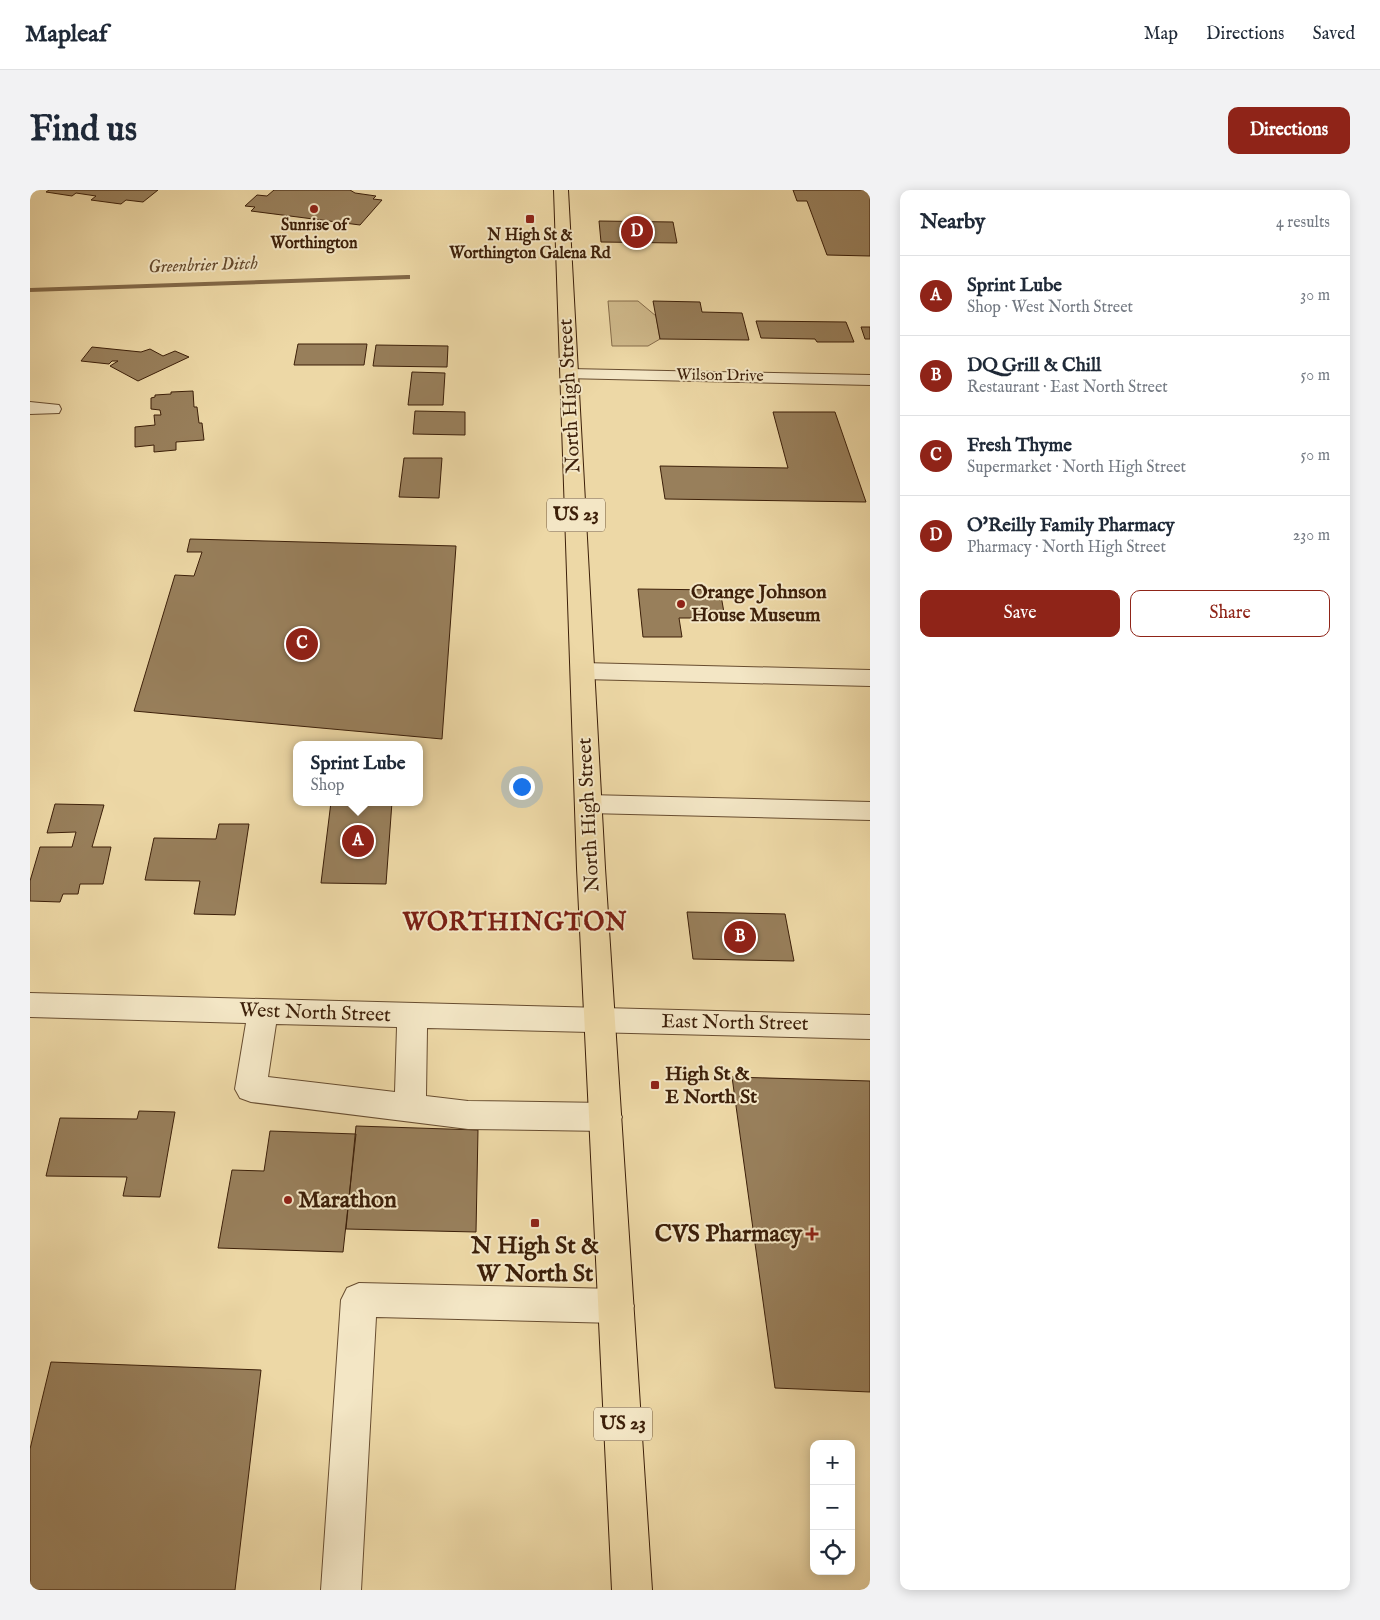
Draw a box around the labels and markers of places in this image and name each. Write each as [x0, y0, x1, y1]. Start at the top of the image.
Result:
marker: Sunrise of Worthington [308, 203, 320, 215]
marker: N High St & Worthington Galena Rd [524, 213, 536, 225]
pin: D [621, 213, 653, 251]
place label: Sunrise of Worthington [270, 216, 358, 254]
place label: N High St & Worthington Galena Rd [448, 226, 611, 264]
place label: Orange Johnson House Museum [691, 580, 827, 628]
marker: Orange Johnson House Museum [675, 598, 687, 610]
pin: C [286, 625, 318, 663]
pin: A [342, 822, 374, 860]
pin: B [724, 918, 756, 956]
place label: High St & E North St [665, 1062, 757, 1110]
marker: High St & E North St [649, 1079, 661, 1091]
place label: Marathon [298, 1185, 397, 1216]
marker: Marathon [282, 1194, 294, 1206]
marker: N High St & W North St [529, 1217, 541, 1229]
place label: CVS Pharmacy [655, 1219, 803, 1250]
marker: CVS Pharmacy [806, 1228, 818, 1240]
place label: N High St & W North St [470, 1231, 599, 1290]

